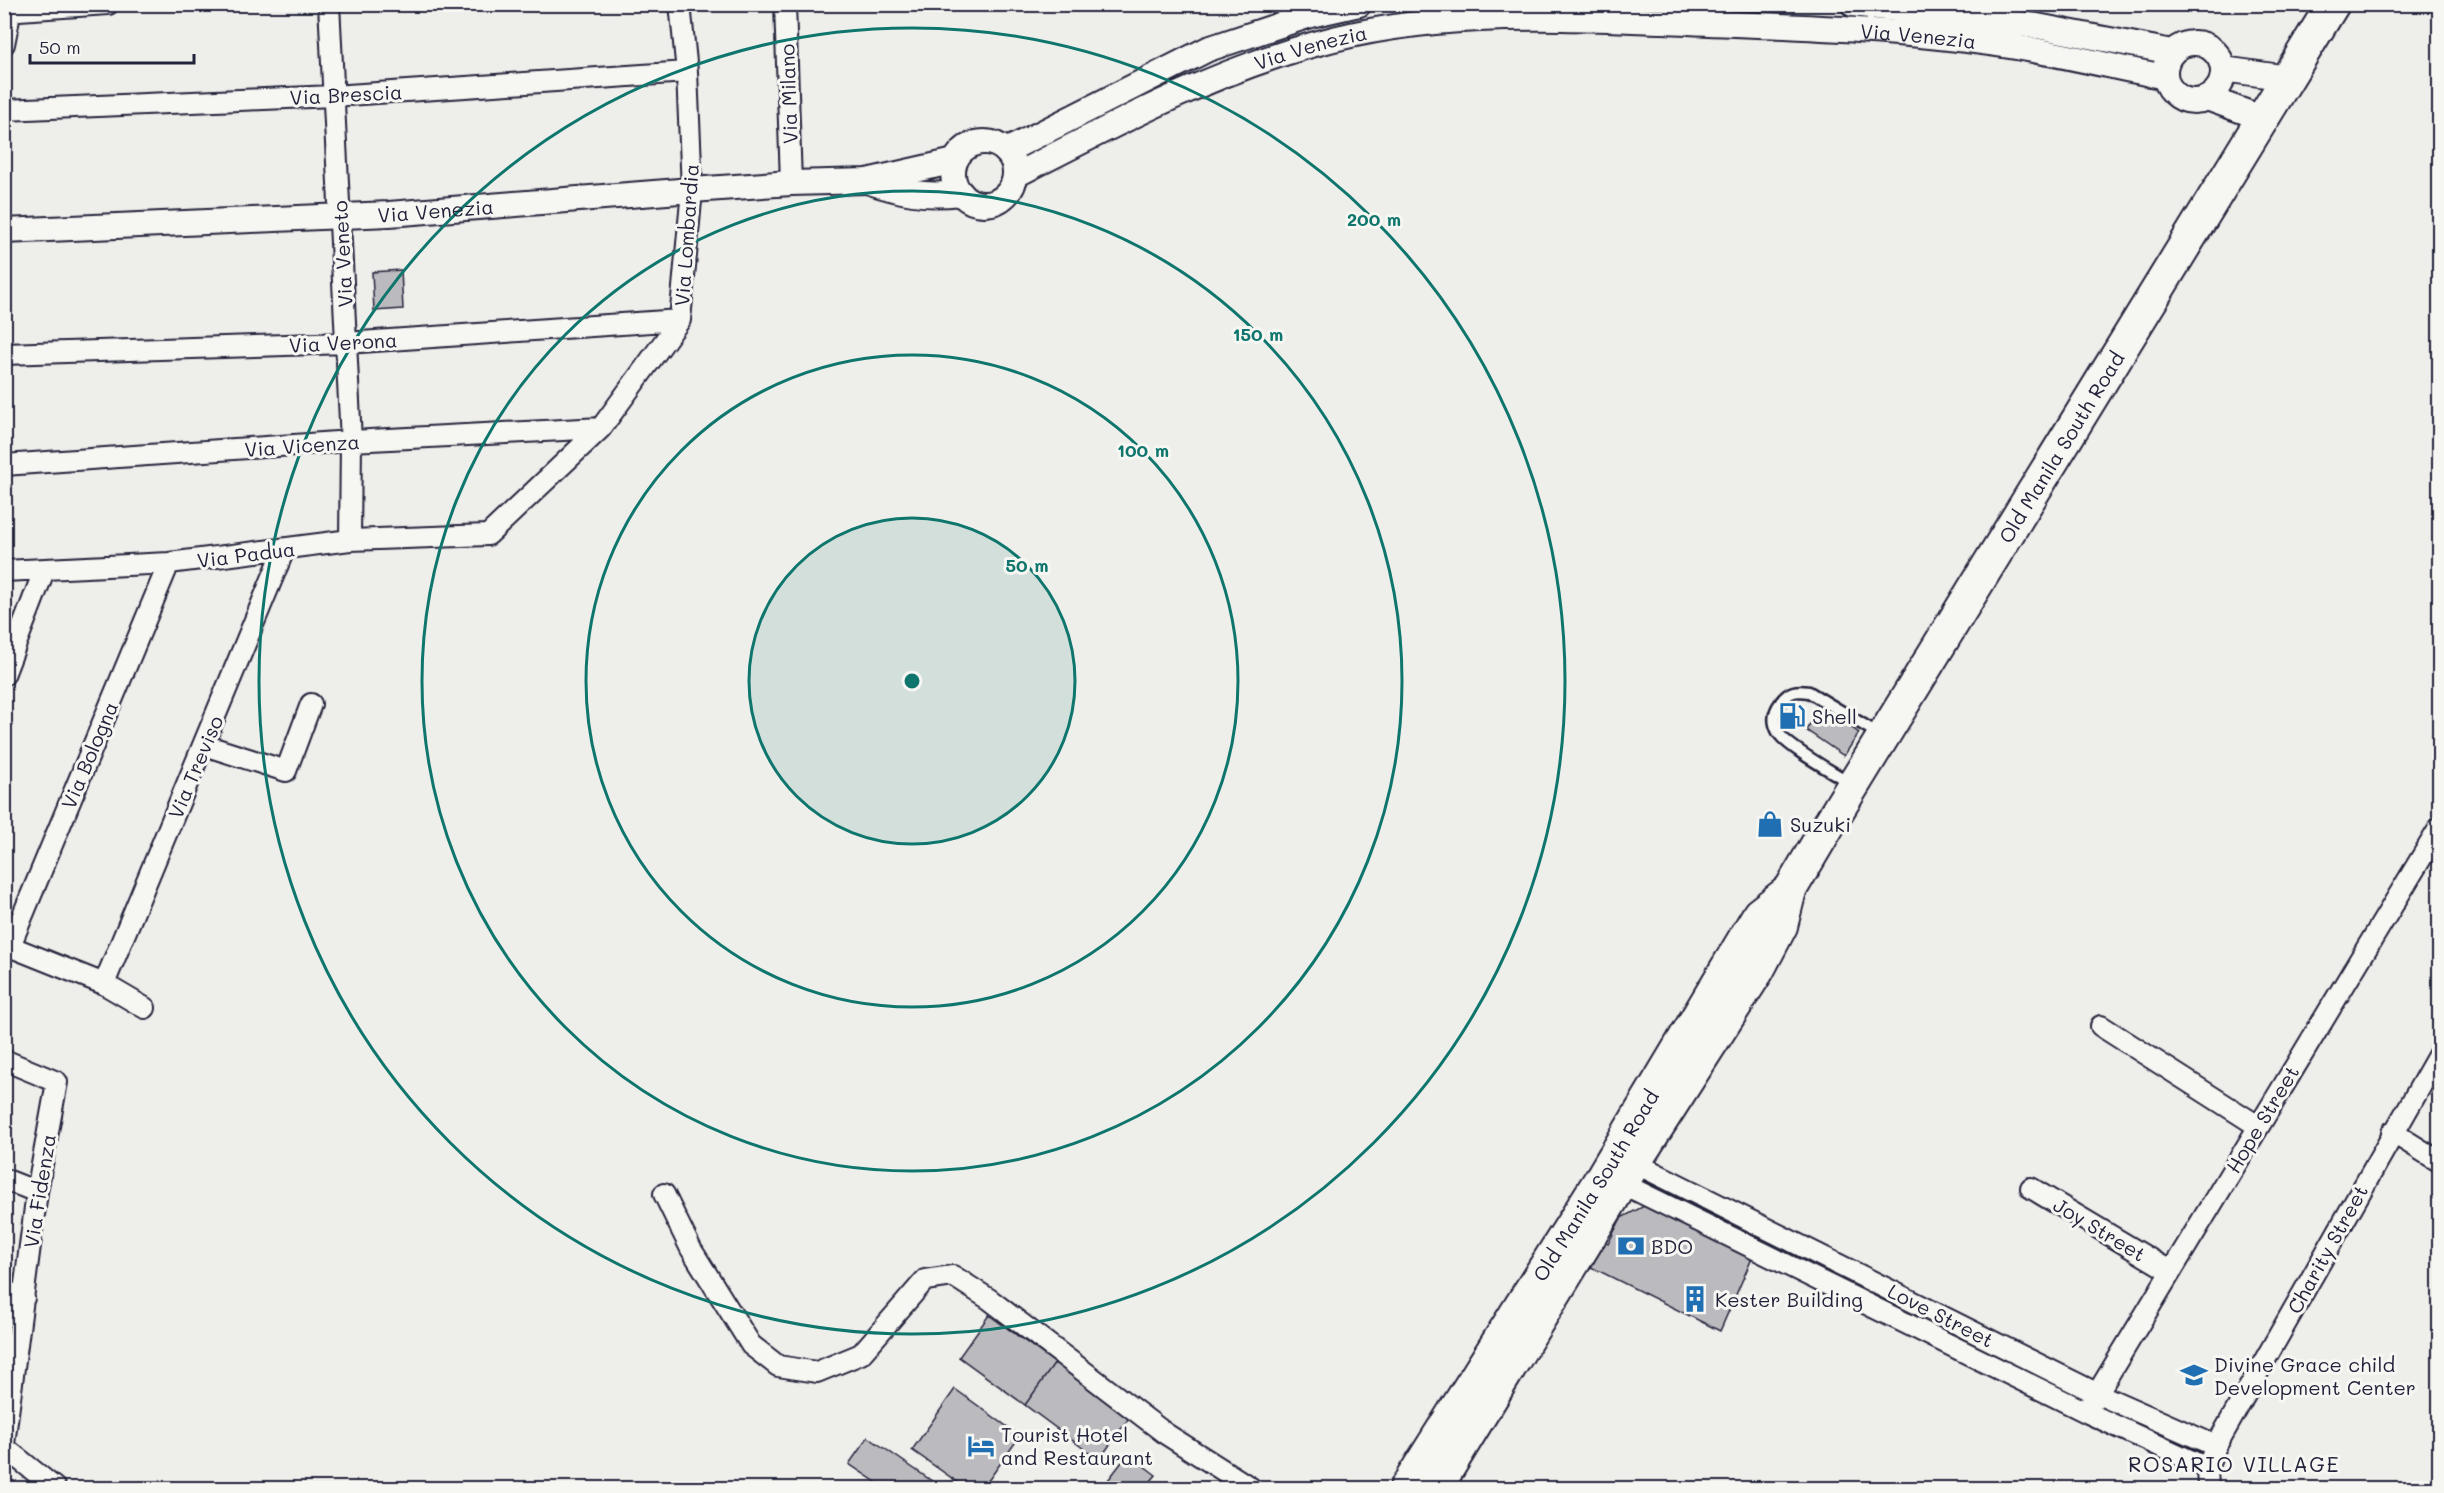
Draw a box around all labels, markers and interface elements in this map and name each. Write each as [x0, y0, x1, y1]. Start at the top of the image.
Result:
street label: Via Venezia [1859, 17, 1978, 54]
street label: Via Venezia [1250, 19, 1369, 76]
scale bar [30, 27, 194, 65]
text: 50 m [39, 35, 81, 59]
street label: Via Milano [773, 43, 803, 145]
street label: Via Brescia [289, 78, 403, 110]
street label: Via Lombardia [668, 163, 704, 307]
street label: Via Venezia [377, 193, 494, 227]
street label: Via Veneto [326, 200, 358, 308]
text: 200 m [1347, 207, 1401, 231]
text: 150 m [1233, 322, 1283, 346]
street label: Via Verona [288, 326, 398, 358]
street label: Old Manila South Road [1992, 346, 2130, 548]
street label: Via Vicenza [243, 428, 361, 462]
text: 100 m [1117, 438, 1169, 462]
street label: Via Padua [195, 535, 297, 573]
text: 50 m [1006, 553, 1048, 577]
centre of rings [902, 671, 922, 691]
street label: Via Bologna [55, 697, 123, 813]
fuel station icon: Shell [1777, 701, 1807, 731]
place label: Shell [1812, 703, 1857, 729]
street label: Via Treviso [162, 711, 228, 823]
shop icon: Suzuki [1755, 809, 1785, 839]
place label: Suzuki [1790, 811, 1851, 837]
street label: Hope Street [2220, 1060, 2304, 1178]
street label: Old Manila South Road [1527, 1085, 1664, 1286]
street label: Via Fidenza [17, 1132, 61, 1250]
street label: Charity Street [2281, 1180, 2373, 1318]
street label: Joy Street [2049, 1191, 2151, 1267]
bank icon: BDO [1616, 1231, 1646, 1261]
place label: BDO [1651, 1233, 1693, 1259]
street label: Love Street [1884, 1277, 1998, 1353]
building icon: Kester Building [1680, 1284, 1710, 1314]
place label: Kester Building [1715, 1286, 1863, 1312]
place label: Divine Grace child Development Center [2214, 1351, 2416, 1400]
school or university icon: Divine Grace child Development Center [2179, 1360, 2209, 1390]
place label: Tourist Hotel and Restaurant [1001, 1421, 1153, 1470]
hotel icon: Tourist Hotel and Restaurant [966, 1431, 996, 1461]
district label: ROSARIO VILLAGE [2128, 1450, 2340, 1477]

